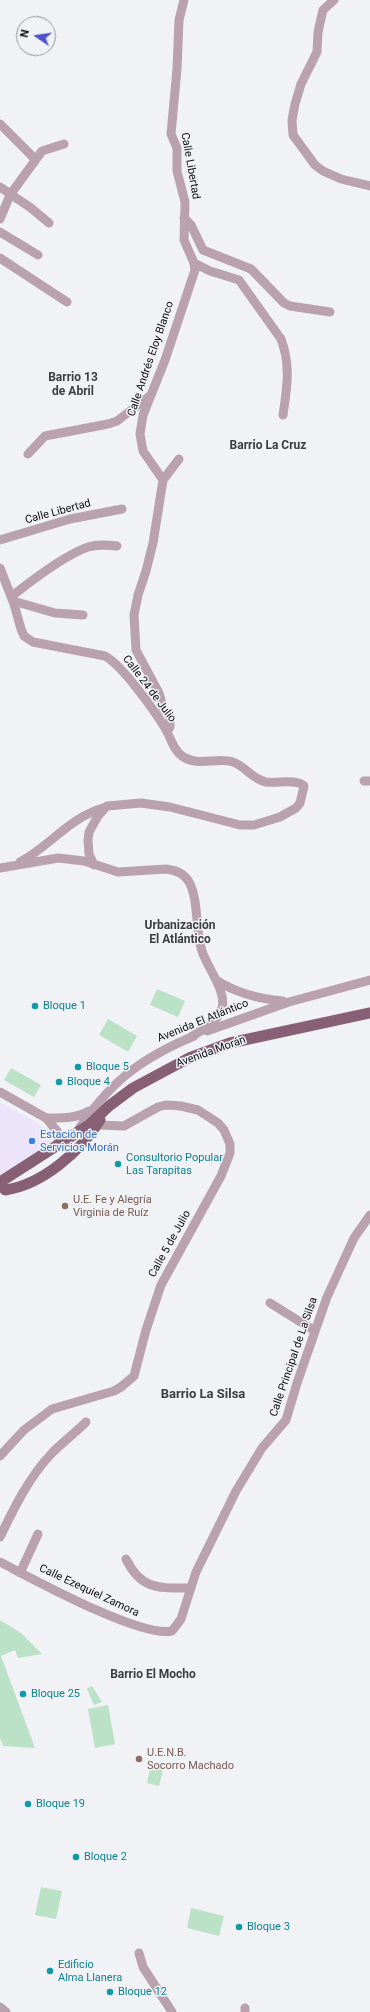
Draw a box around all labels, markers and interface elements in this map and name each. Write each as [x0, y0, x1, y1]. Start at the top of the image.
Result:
north arrow [16, 16, 56, 56]
text: N [18, 28, 32, 39]
street label: Calle Libertad [178, 132, 202, 200]
street label: Calle Andrés Eloy Blanco [125, 300, 177, 418]
district label: Barrio 13 de Abril [48, 371, 98, 399]
district label: Barrio La Cruz [230, 439, 306, 453]
street label: Calle Libertad [24, 497, 92, 527]
street label: Calle 24 de Julio [119, 653, 179, 725]
district label: Urbanización El Atlántico [145, 919, 215, 947]
street label: Avenida El Atlántico [156, 997, 250, 1045]
place label: Bloque 1 [43, 999, 86, 1013]
marker: Bloque 1 [30, 1001, 40, 1011]
street label: Avenida Morán [174, 1033, 248, 1071]
place label: Bloque 5 [86, 1060, 129, 1074]
marker: Bloque 5 [73, 1062, 83, 1072]
place label: Bloque 4 [67, 1075, 110, 1089]
marker: Bloque 4 [54, 1077, 64, 1087]
place label: Estación de Servicios Morán [40, 1128, 119, 1154]
marker: Estación de Servicios Morán [27, 1136, 37, 1146]
place label: Consultorio Popular Las Tarapitas [126, 1151, 223, 1177]
marker: Consultorio Popular Las Tarapitas [113, 1159, 123, 1169]
place label: U.E. Fe y Alegría Virginia de Ruíz [73, 1193, 152, 1219]
marker: U.E. Fe y Alegría Virginia de Ruíz [60, 1201, 70, 1211]
street label: Calle 5 de Julio [146, 1208, 194, 1280]
street label: Calle Principal de La Silsa [267, 1296, 321, 1418]
district label: Barrio La Silsa [161, 1387, 245, 1403]
street label: Calle Ezequiel Zamora [37, 1562, 141, 1620]
district label: Barrio El Mocho [110, 1668, 196, 1682]
place label: Bloque 25 [31, 1687, 80, 1701]
marker: Bloque 25 [18, 1689, 28, 1699]
place label: U.E.N.B. Socorro Machado [147, 1746, 234, 1772]
marker: U.E.N.B. Socorro Machado [134, 1754, 144, 1764]
place label: Bloque 19 [36, 1797, 85, 1811]
marker: Bloque 19 [23, 1799, 33, 1809]
place label: Bloque 2 [84, 1850, 127, 1864]
marker: Bloque 2 [71, 1852, 81, 1862]
place label: Bloque 3 [247, 1920, 290, 1934]
marker: Bloque 3 [234, 1922, 244, 1932]
place label: Edificio Alma Llanera [58, 1958, 122, 1984]
marker: Edificio Alma Llanera [45, 1966, 55, 1976]
place label: Bloque 12 [118, 1985, 167, 1999]
marker: Bloque 12 [105, 1987, 115, 1997]

